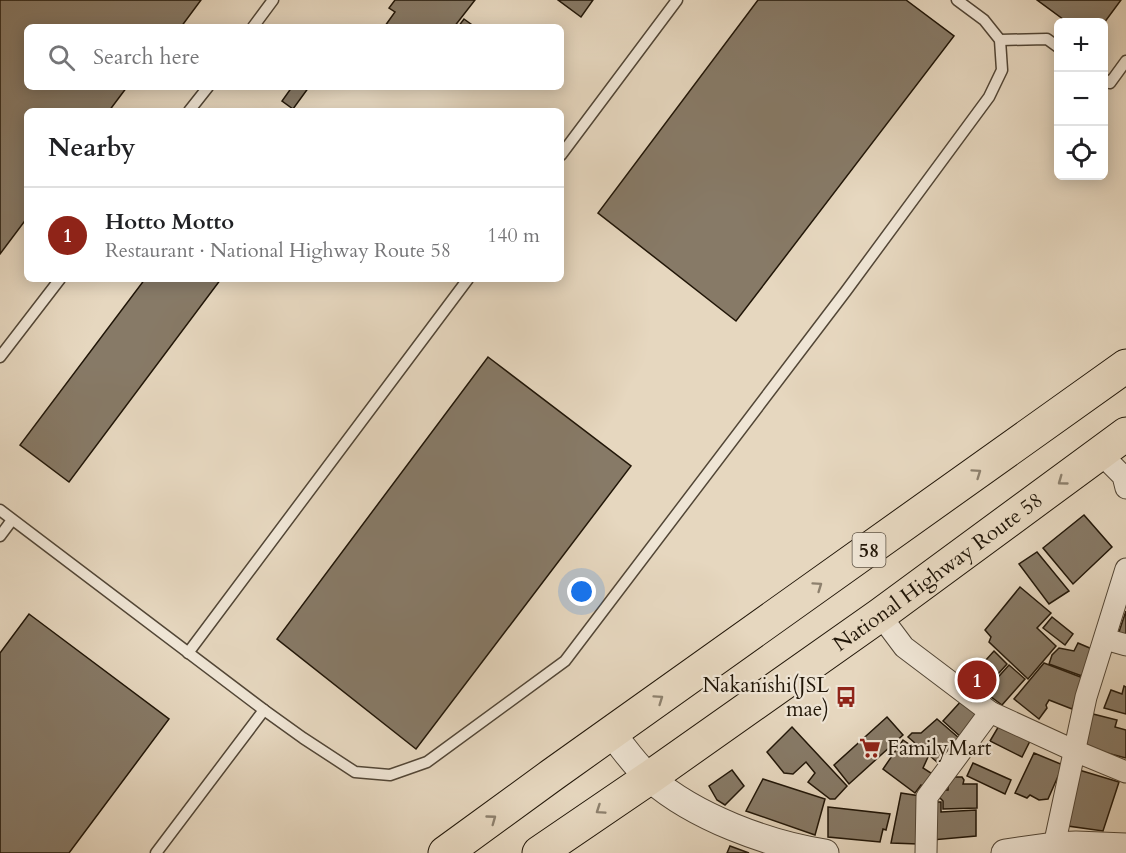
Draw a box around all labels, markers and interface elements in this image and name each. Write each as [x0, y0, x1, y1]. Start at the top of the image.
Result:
map controls [1054, 18, 1108, 180]
button: + [1054, 18, 1108, 72]
search box [24, 24, 564, 90]
icon: search [45, 41, 78, 74]
text: Search here [93, 42, 200, 72]
button: − [1054, 72, 1108, 126]
button: locate [1054, 126, 1108, 180]
text: Nearby [48, 130, 136, 165]
text: Hotto Motto [105, 207, 234, 237]
text: 1 [62, 222, 73, 249]
text: 140 m [487, 222, 540, 249]
text: Restaurant · National Highway Route 58 [105, 237, 451, 264]
one-way arrow [970, 469, 981, 480]
one-way arrow [1057, 474, 1068, 485]
street label: National Highway Route 58 [827, 486, 1049, 659]
road number: 58 [852, 533, 886, 567]
your location [567, 577, 596, 606]
one-way arrow [811, 582, 822, 593]
pin: 1 [958, 658, 996, 702]
place label: Nakanishi(JSL mae) [702, 671, 829, 724]
bus stop icon: Nakanishi(JSL mae) [834, 685, 858, 709]
one-way arrow [652, 695, 663, 706]
place label: FamilyMart [887, 734, 992, 763]
supermarket icon: FamilyMart [858, 736, 882, 760]
one-way arrow [596, 803, 607, 814]
one-way arrow [486, 815, 497, 826]

